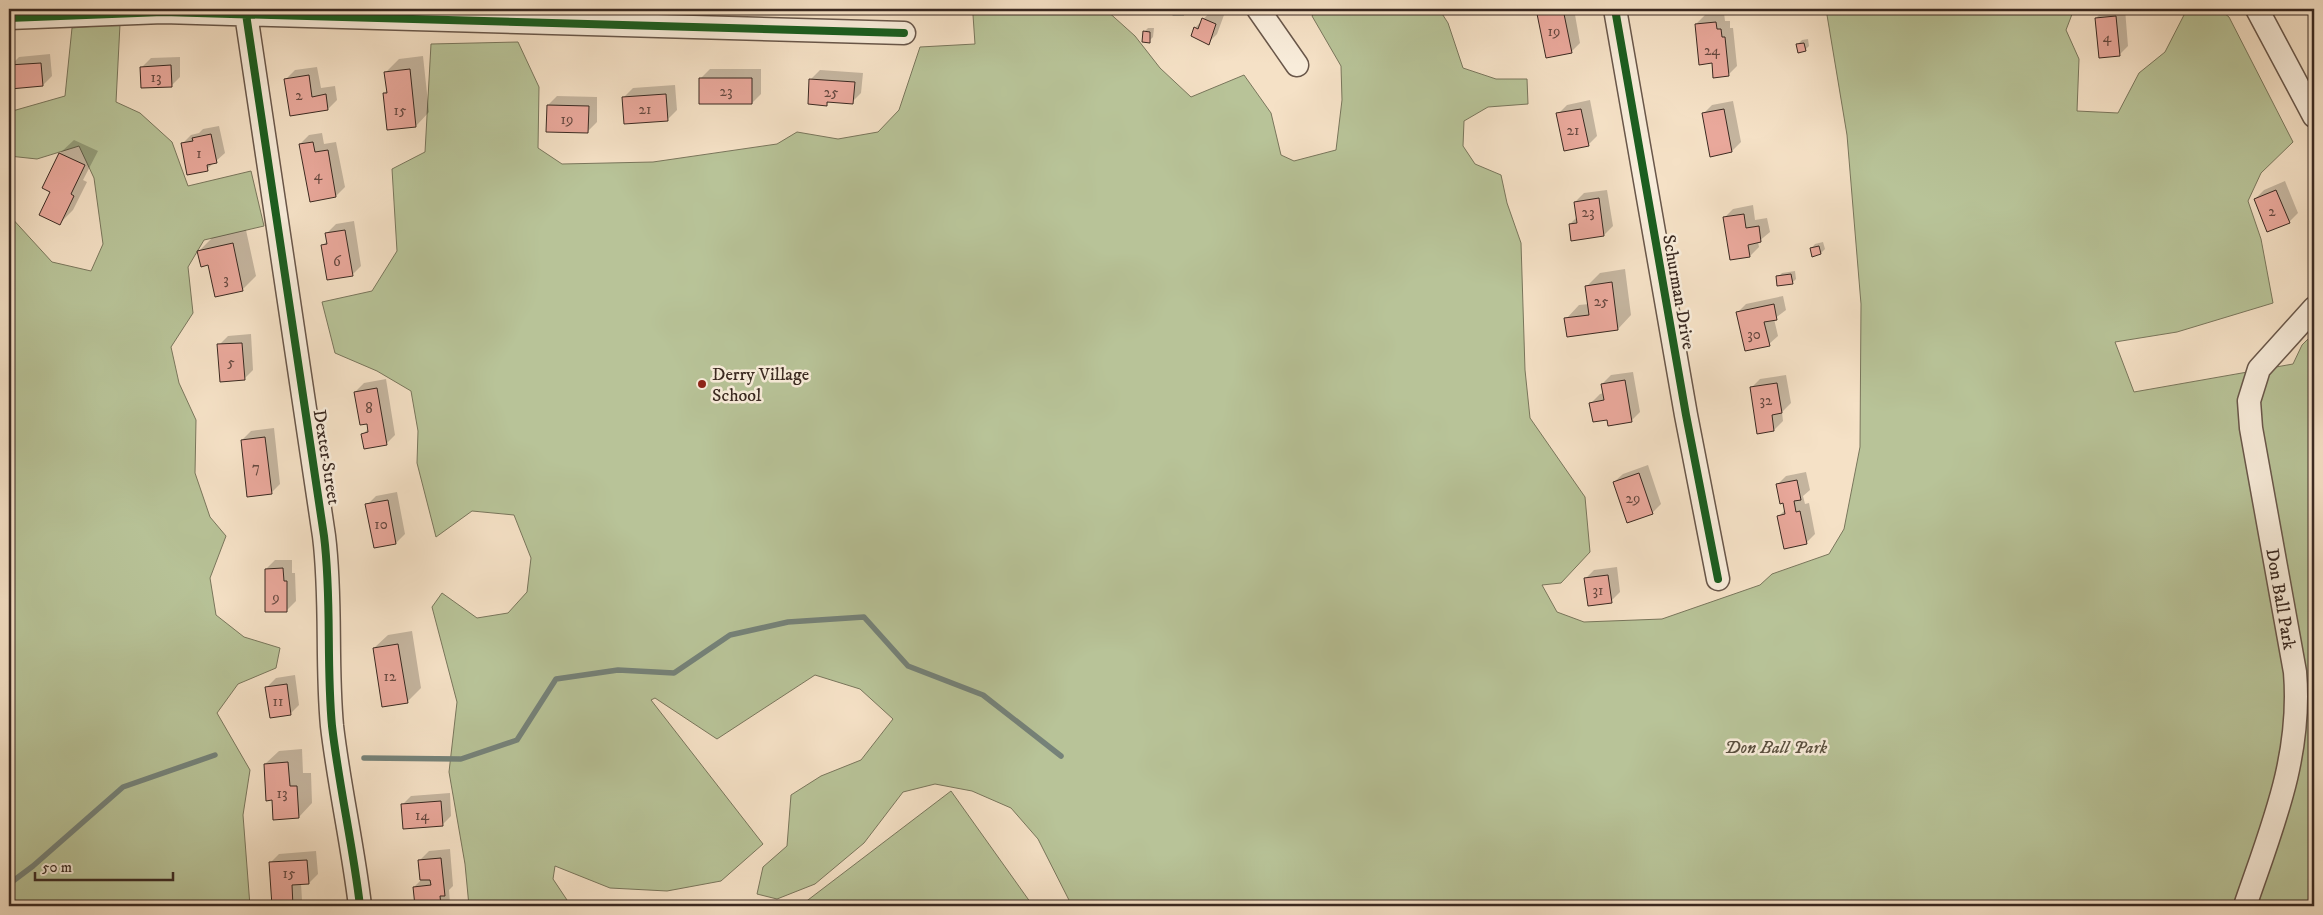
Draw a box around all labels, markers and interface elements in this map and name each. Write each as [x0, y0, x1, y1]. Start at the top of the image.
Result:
house number: 19 [1548, 22, 1560, 41]
house number: 4 [2103, 28, 2112, 47]
house number: 24 [1704, 41, 1720, 60]
house number: 13 [150, 68, 162, 87]
house number: 23 [720, 82, 732, 101]
house number: 25 [824, 83, 839, 102]
house number: 2 [295, 86, 303, 105]
house number: 21 [639, 100, 651, 119]
house number: 15 [394, 101, 407, 120]
house number: 19 [561, 110, 573, 129]
house number: 21 [1567, 121, 1579, 140]
house number: 1 [196, 144, 202, 163]
house number: 4 [314, 166, 323, 185]
house number: 2 [2268, 202, 2276, 221]
house number: 23 [1582, 203, 1594, 222]
street label: Schurman Drive [1657, 233, 1699, 351]
house number: 6 [333, 252, 342, 271]
house number: 3 [223, 270, 229, 289]
house number: 25 [1594, 292, 1609, 311]
house number: 30 [1747, 325, 1761, 344]
house number: 5 [227, 353, 235, 372]
place label: Derry Village School [712, 364, 809, 407]
marker: Derry Village School [696, 378, 708, 390]
house number: 32 [1760, 391, 1773, 410]
house number: 8 [365, 399, 373, 418]
street label: Dexter Street [308, 408, 344, 507]
house number: 7 [252, 458, 260, 477]
house number: 29 [1626, 489, 1640, 508]
house number: 10 [374, 515, 388, 534]
street label: Don Ball Park [2260, 547, 2300, 652]
house number: 31 [1592, 581, 1604, 600]
house number: 9 [271, 588, 280, 607]
house number: 12 [384, 667, 397, 686]
house number: 11 [272, 692, 284, 711]
park label: Don Ball Park [1725, 737, 1828, 759]
house number: 13 [276, 784, 288, 803]
house number: 14 [415, 806, 429, 825]
scale bar [35, 850, 172, 882]
text: 50 m [42, 858, 72, 877]
house number: 15 [283, 864, 296, 883]

